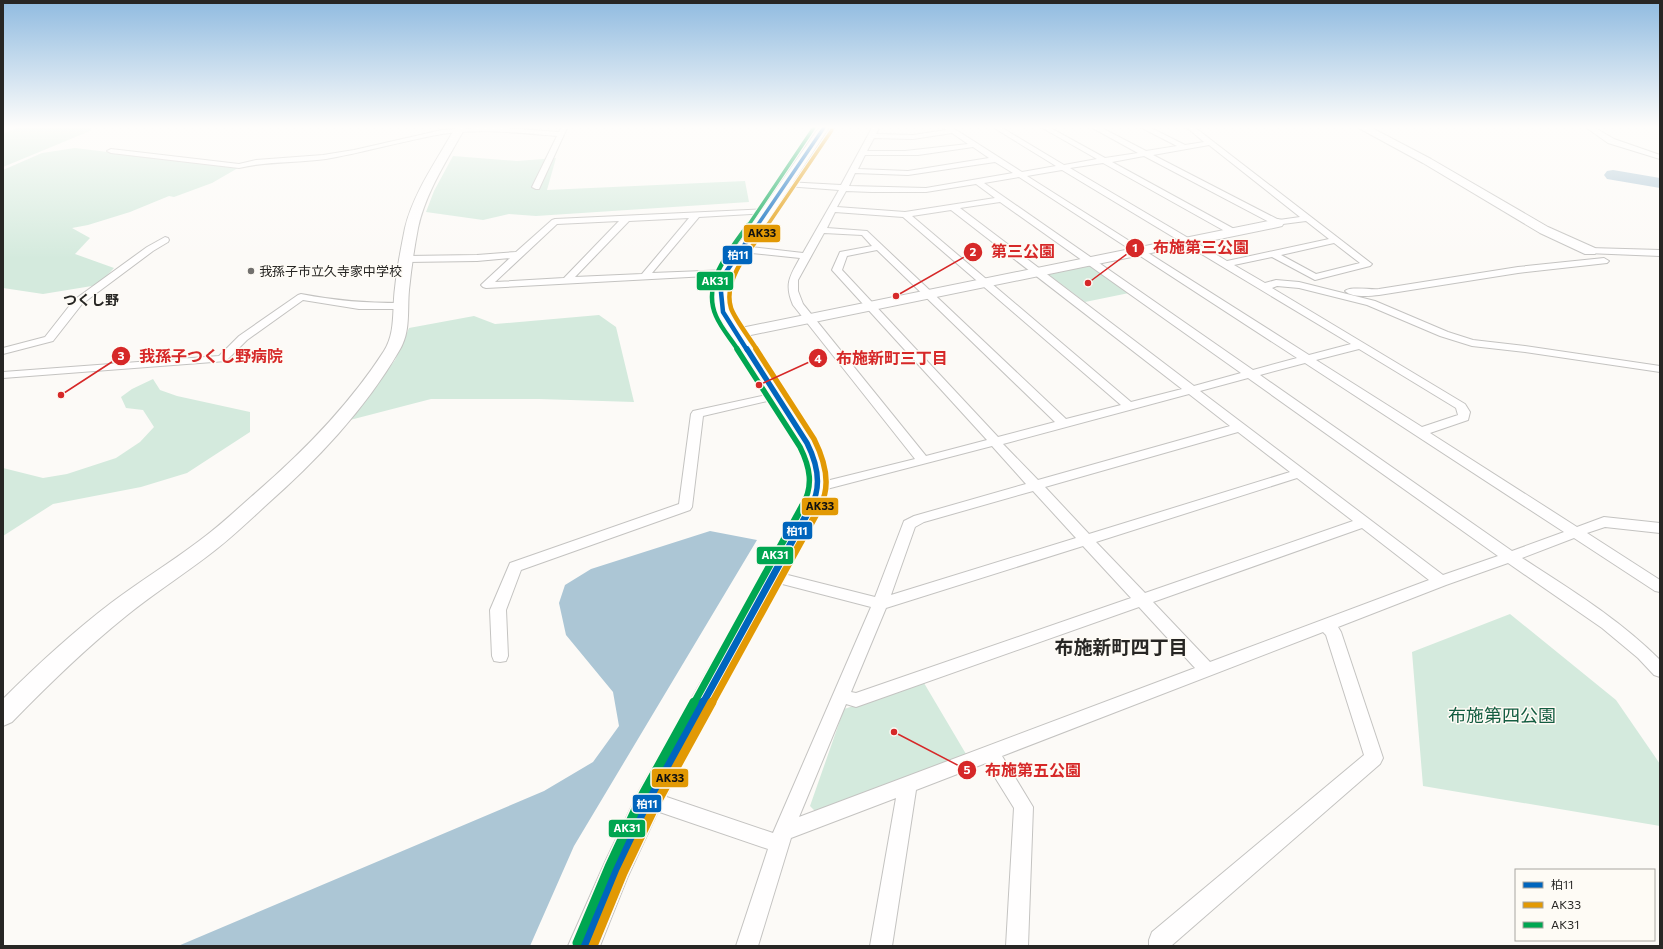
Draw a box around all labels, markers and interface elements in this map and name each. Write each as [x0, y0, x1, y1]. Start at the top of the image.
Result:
line badge: AK33 [743, 224, 781, 243]
text: AK33 [748, 226, 776, 239]
callout: 布施第三公園 [1125, 234, 1257, 262]
text: 布施第三公園 [1153, 237, 1249, 256]
callout: 第三公園 [963, 238, 1063, 266]
text: 1 [1132, 240, 1138, 254]
text: 第三公園 [991, 241, 1055, 260]
text: 2 [970, 244, 977, 258]
line badge: 柏11 [722, 245, 753, 265]
text: 柏11 [728, 248, 748, 261]
place label: 我孫子市立久寺家中学校 [259, 263, 402, 279]
marker: 我孫子市立久寺家中学校 [246, 266, 256, 276]
line badge: AK31 [696, 271, 734, 291]
text: AK31 [702, 274, 729, 287]
district label: つくし野 [63, 291, 119, 308]
callout: 我孫子つくし野病院 [111, 342, 291, 370]
callout: 布施新町三丁目 [808, 344, 956, 372]
text: 我孫子つくし野病院 [139, 346, 283, 365]
text: 3 [118, 348, 125, 362]
text: 布施新町三丁目 [836, 348, 948, 367]
text: 4 [814, 351, 822, 365]
line badge: AK33 [801, 497, 839, 516]
text: AK33 [806, 499, 834, 512]
line badge: 柏11 [782, 521, 813, 540]
text: 柏11 [787, 524, 807, 537]
line badge: AK31 [756, 546, 794, 565]
text: AK31 [762, 548, 789, 561]
district label: 布施新町四丁目 [1054, 635, 1188, 658]
park label: 布施第四公園 [1448, 704, 1556, 726]
callout: 布施第五公園 [957, 756, 1089, 784]
text: 布施第五公園 [985, 760, 1081, 779]
text: 5 [964, 762, 971, 776]
line badge: AK33 [651, 768, 689, 788]
text: AK33 [656, 771, 684, 784]
line badge: 柏11 [632, 794, 662, 813]
text: 柏11 [637, 797, 657, 810]
line badge: AK31 [608, 819, 646, 838]
text: AK31 [614, 821, 641, 834]
legend [1515, 869, 1655, 941]
text: 柏11 [1551, 877, 1573, 891]
text: AK33 [1551, 897, 1581, 911]
text: AK31 [1551, 917, 1579, 931]

